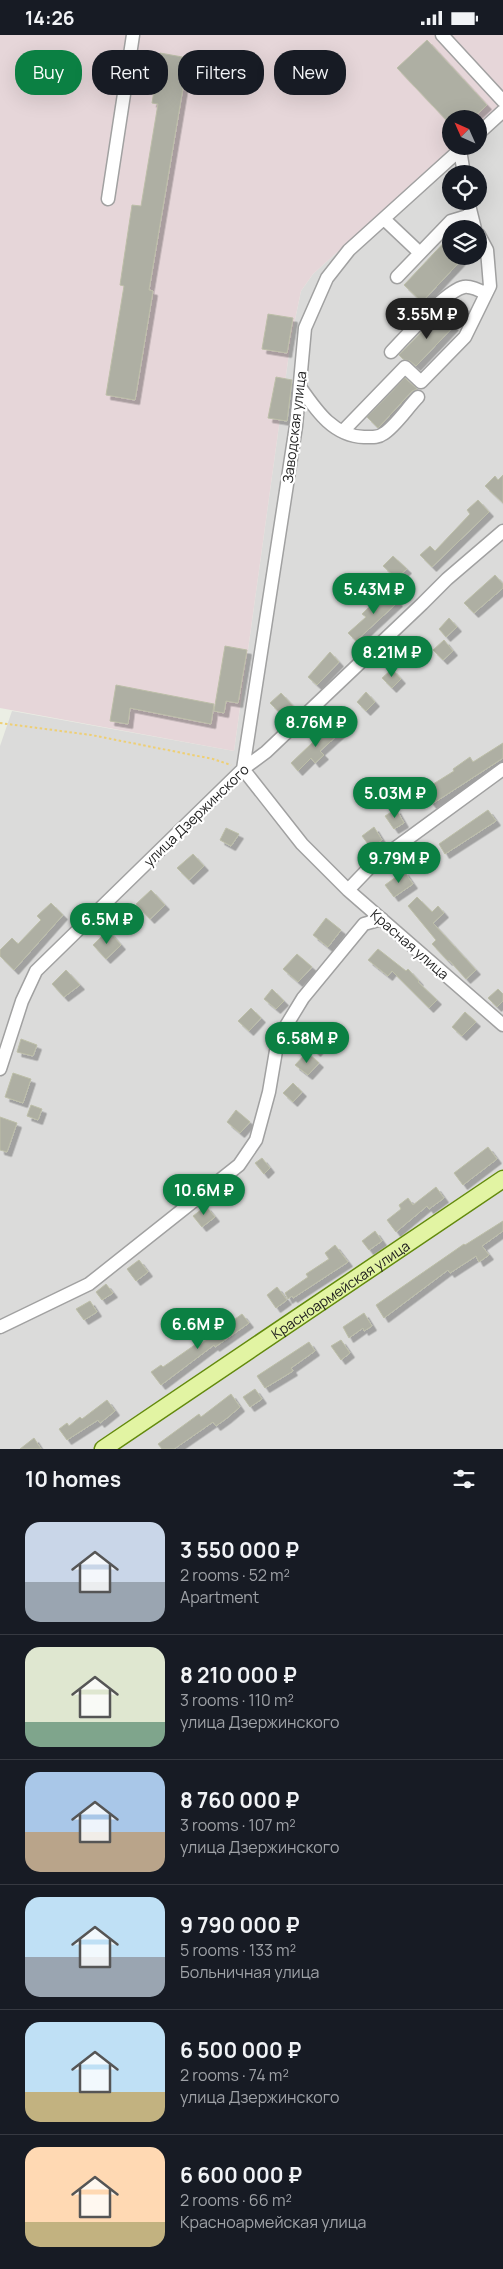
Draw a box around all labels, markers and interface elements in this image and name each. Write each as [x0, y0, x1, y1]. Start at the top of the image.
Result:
text: 14:26 [25, 5, 75, 31]
chip: Buy [15, 50, 82, 95]
chip: Rent [92, 50, 168, 95]
chip: Filters [178, 50, 264, 95]
chip: New [274, 50, 346, 95]
north arrow [442, 110, 488, 155]
map controls [442, 110, 487, 265]
button: locate [442, 165, 487, 210]
button: layers [442, 220, 487, 265]
pin: 3.55M ₽ [381, 297, 473, 340]
text: 3.55M ₽ [397, 303, 457, 325]
street label: Заводская улица [278, 370, 310, 484]
pin: 5.43M ₽ [328, 573, 420, 615]
text: 5.43M ₽ [343, 578, 405, 600]
pin: 8.21M ₽ [346, 635, 438, 678]
text: 8.21M ₽ [362, 641, 422, 663]
pin: 8.76M ₽ [270, 705, 362, 748]
text: 8.76M ₽ [286, 711, 346, 733]
street label: улица Дзержинского [139, 760, 253, 870]
pin: 5.03M ₽ [349, 777, 441, 819]
text: 5.03M ₽ [364, 782, 426, 804]
pin: 9.79M ₽ [353, 841, 445, 884]
text: 9.79M ₽ [368, 847, 430, 869]
pin: 6.5M ₽ [66, 903, 148, 945]
street label: Красная улица [367, 905, 453, 983]
text: 6.5M ₽ [81, 908, 133, 930]
pin: 6.58M ₽ [261, 1021, 353, 1064]
text: 6.58M ₽ [276, 1027, 338, 1049]
pin: 10.6M ₽ [158, 1173, 250, 1216]
text: 10.6M ₽ [174, 1179, 234, 1201]
street label: Красноармейская улица [267, 1235, 413, 1343]
pin: 6.6M ₽ [157, 1307, 239, 1350]
text: 6.6M ₽ [172, 1313, 224, 1335]
text: 10 homes [25, 1465, 121, 1493]
icon: filters [450, 1465, 478, 1493]
text: 3 550 000 ₽ [180, 1536, 299, 1564]
icon: home [65, 1542, 125, 1602]
text: 2 rooms · 52 m² [180, 1564, 290, 1586]
text: Apartment [180, 1586, 259, 1608]
text: 8 210 000 ₽ [180, 1661, 297, 1689]
icon: home [65, 1667, 125, 1727]
text: 3 rooms · 110 m² [180, 1689, 294, 1711]
text: улица Дзержинского [180, 1711, 339, 1733]
text: 8 760 000 ₽ [180, 1786, 299, 1814]
icon: home [65, 1792, 125, 1852]
text: 3 rooms · 107 m² [180, 1814, 296, 1836]
text: улица Дзержинского [180, 1836, 339, 1858]
text: 9 790 000 ₽ [180, 1911, 300, 1939]
icon: home [65, 1917, 125, 1977]
text: 5 rooms · 133 m² [180, 1939, 296, 1961]
text: Больничная улица [180, 1961, 320, 1983]
text: 6 500 000 ₽ [180, 2036, 301, 2064]
icon: home [65, 2042, 125, 2102]
text: 2 rooms · 74 m² [180, 2064, 289, 2086]
text: улица Дзержинского [180, 2086, 339, 2108]
text: 6 600 000 ₽ [180, 2161, 302, 2189]
icon: home [65, 2167, 125, 2227]
text: 2 rooms · 66 m² [180, 2189, 292, 2211]
text: Красноармейская улица [180, 2211, 366, 2233]

